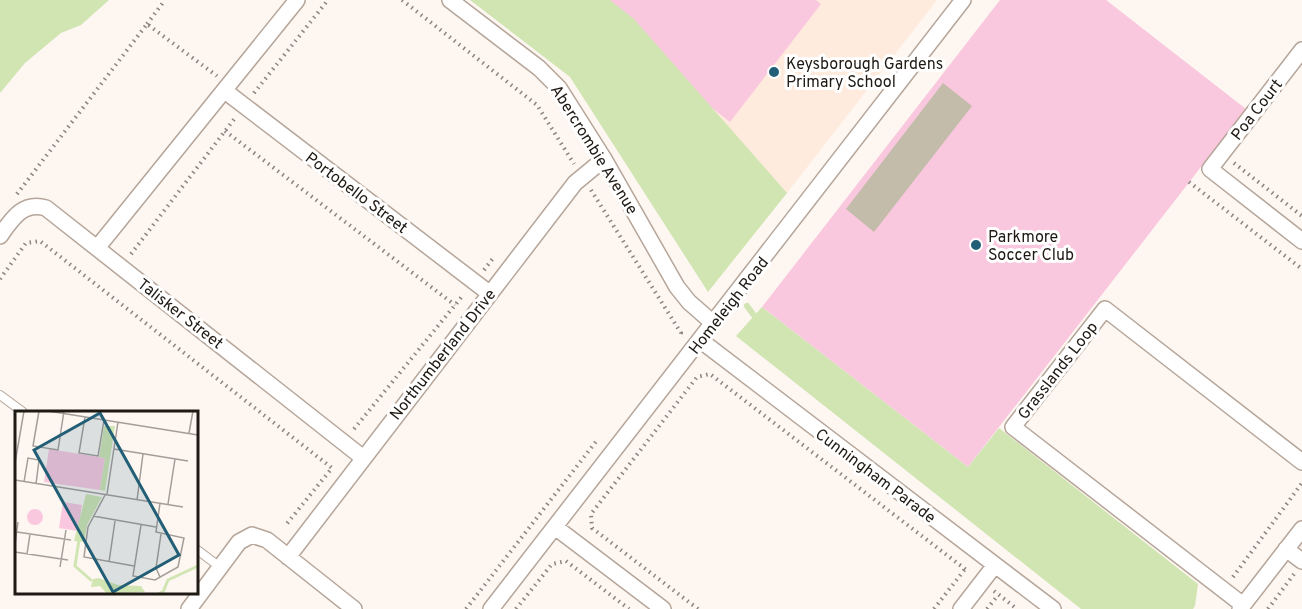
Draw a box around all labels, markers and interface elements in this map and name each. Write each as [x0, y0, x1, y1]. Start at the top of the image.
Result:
place label: Keysborough Gardens Primary School [786, 55, 943, 93]
marker: Keysborough Gardens Primary School [767, 65, 781, 79]
street label: Poa Court [1227, 76, 1288, 145]
street label: Abercrombie Avenue [545, 81, 641, 219]
street label: Portobello Street [301, 149, 411, 239]
place label: Parkmore Soccer Club [988, 228, 1074, 266]
marker: Parkmore Soccer Club [969, 238, 983, 252]
street label: Homeleigh Road [685, 254, 774, 359]
street label: Talisker Street [133, 275, 227, 354]
street label: Northumberland Drive [386, 286, 501, 425]
street label: Grasslands Loop [1014, 318, 1103, 424]
inset map [15, 411, 198, 594]
street label: Cunningham Parade [811, 425, 939, 528]

